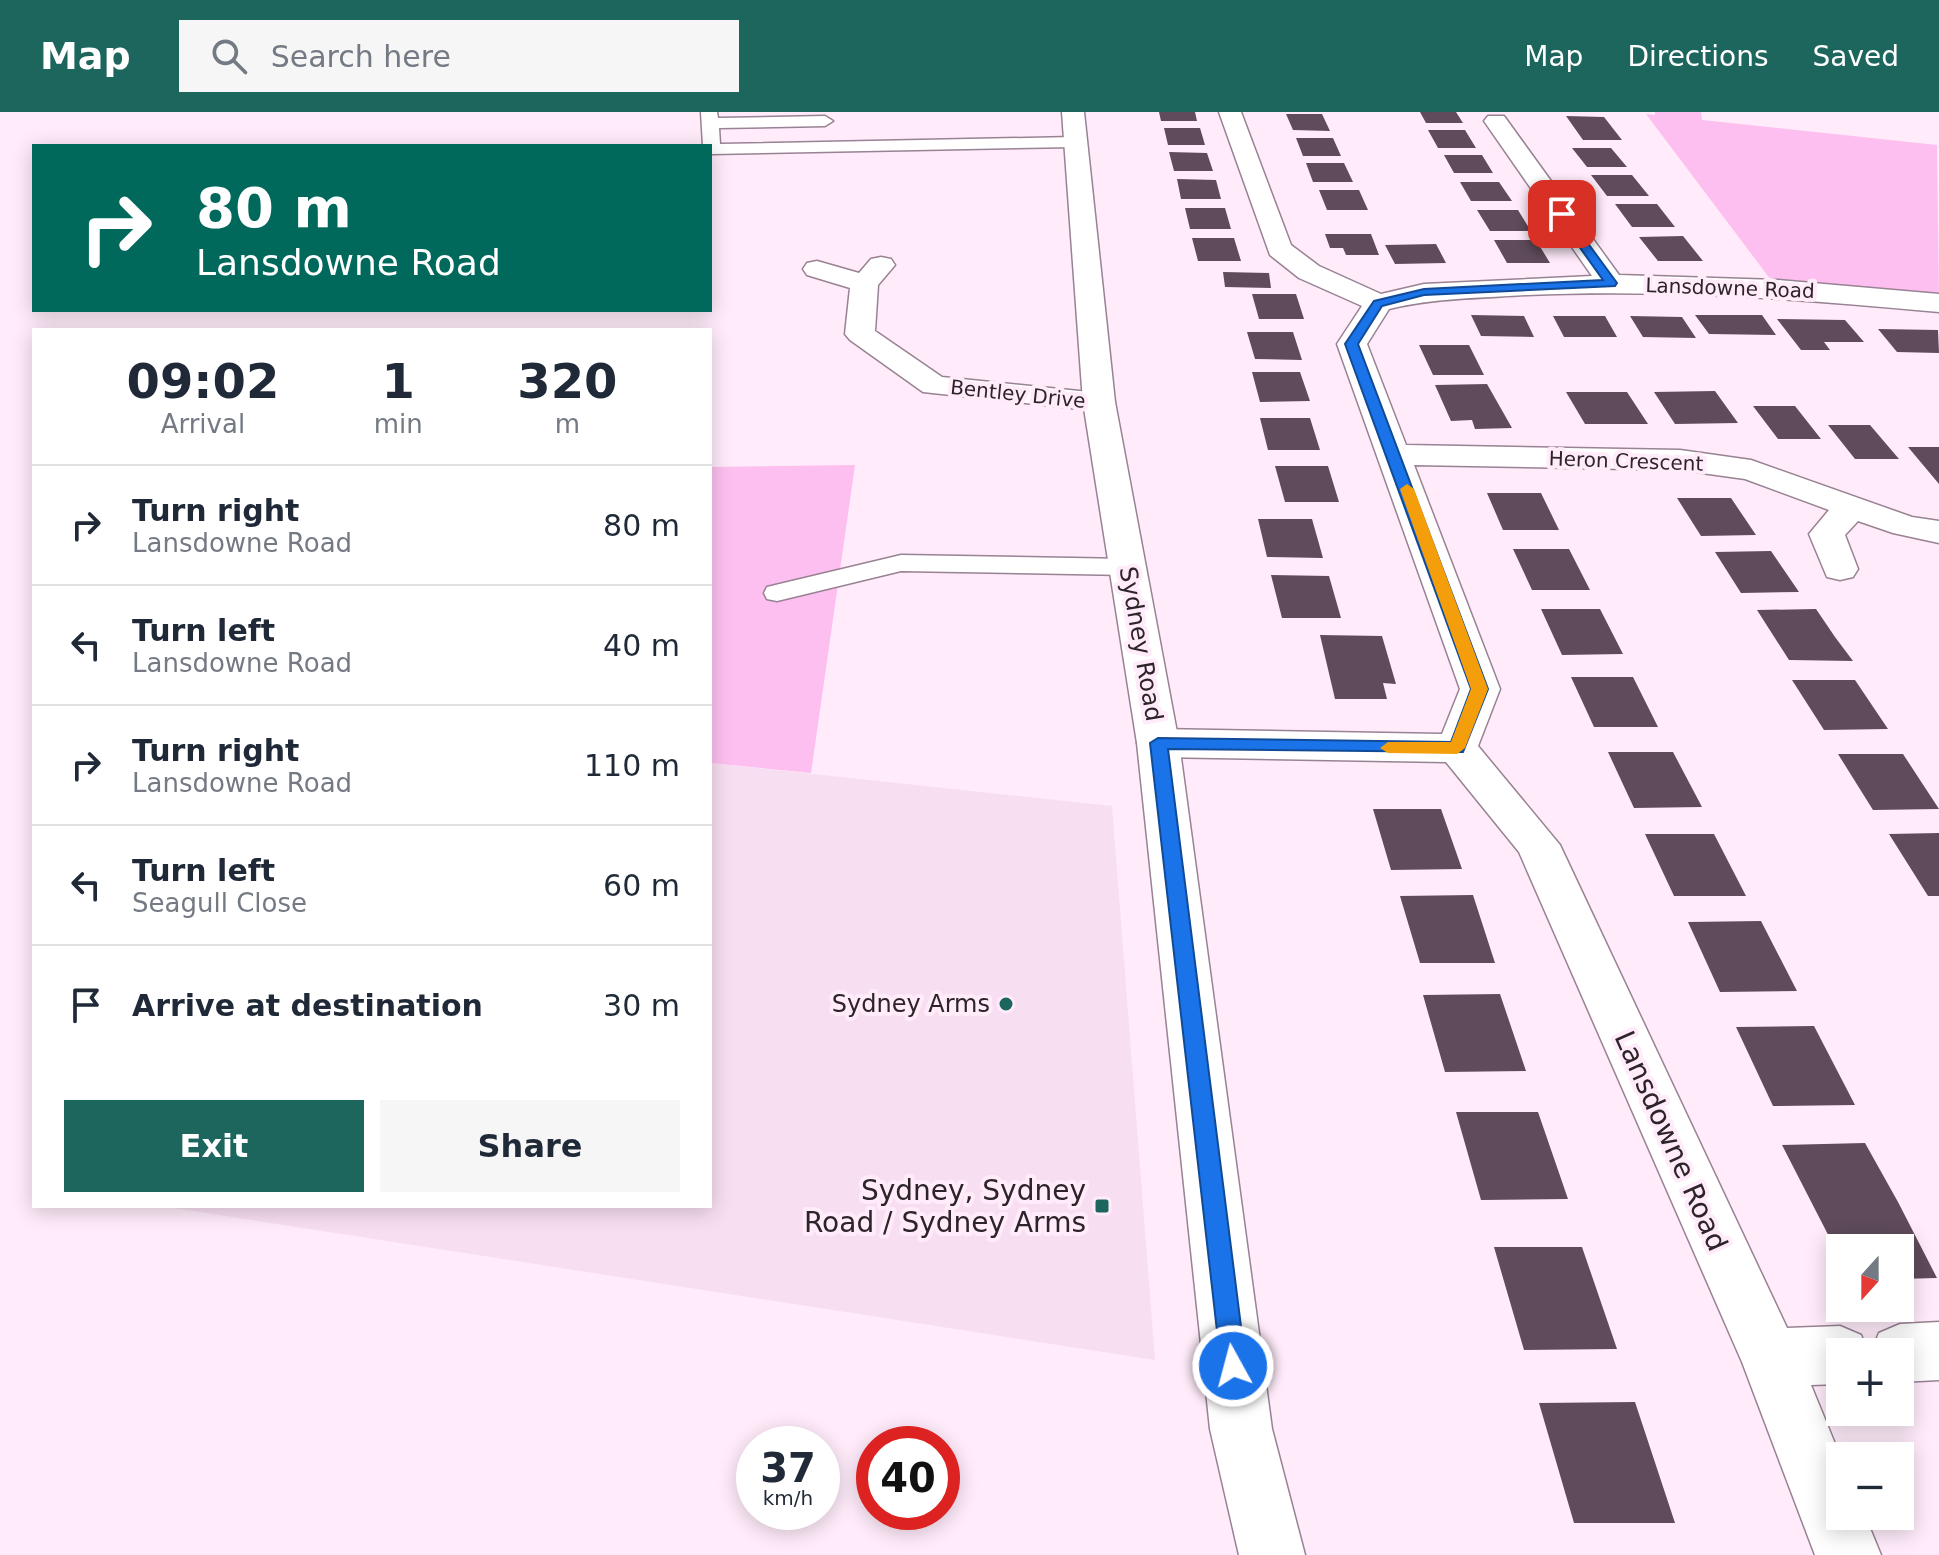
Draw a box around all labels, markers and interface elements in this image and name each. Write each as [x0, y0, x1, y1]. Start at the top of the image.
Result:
search box [179, 20, 739, 92]
text: Map [40, 34, 131, 78]
icon: search [207, 34, 251, 78]
text: Search here [271, 39, 451, 74]
text: Map [1524, 40, 1583, 73]
text: Directions [1627, 40, 1768, 73]
text: Saved [1812, 40, 1899, 73]
text: 80 m [196, 175, 352, 240]
icon: right [64, 176, 168, 280]
pin [1528, 180, 1596, 248]
icon: arrive [1540, 192, 1584, 236]
text: Lansdowne Road [196, 242, 501, 283]
street label: Lansdowne Road [1645, 273, 1815, 303]
text: 09:02 [126, 353, 279, 409]
text: 1 [382, 353, 415, 409]
text: 320 [517, 353, 617, 409]
street label: Bentley Drive [949, 375, 1087, 413]
text: Arrival [161, 409, 245, 439]
text: min [374, 409, 423, 439]
text: m [555, 409, 580, 439]
street label: Heron Crescent [1548, 446, 1704, 476]
text: Turn right [132, 493, 299, 528]
icon: right [64, 503, 108, 547]
text: 80 m [603, 508, 680, 543]
text: Lansdowne Road [132, 528, 352, 558]
street label: Sydney Road [1114, 564, 1168, 724]
text: Turn left [132, 613, 275, 648]
icon: left [64, 623, 108, 667]
text: 40 m [603, 628, 680, 663]
text: Lansdowne Road [132, 648, 352, 678]
text: Turn right [132, 733, 299, 768]
icon: right [64, 743, 108, 787]
text: 110 m [584, 748, 680, 783]
text: Lansdowne Road [132, 768, 352, 798]
text: Turn left [132, 853, 275, 888]
icon: left [64, 863, 108, 907]
text: 60 m [603, 868, 680, 903]
text: Seagull Close [132, 888, 307, 918]
icon: arrive [64, 983, 108, 1027]
text: Arrive at destination [132, 988, 483, 1023]
text: 30 m [603, 988, 680, 1023]
place label: Sydney Arms [832, 990, 990, 1018]
marker: Sydney Arms [997, 995, 1015, 1013]
street label: Lansdowne Road [1608, 1026, 1734, 1256]
button: Exit [64, 1100, 364, 1192]
button: Share [380, 1100, 680, 1192]
place label: Sydney, Sydney Road / Sydney Arms [804, 1174, 1086, 1239]
marker: Sydney, Sydney Road / Sydney Arms [1093, 1197, 1111, 1215]
north arrow [1826, 1234, 1914, 1322]
map controls [1826, 1234, 1914, 1530]
position arrow [1191, 1324, 1275, 1408]
button: + [1826, 1338, 1914, 1426]
speed limit sign: 40 [856, 1426, 960, 1530]
button: − [1826, 1442, 1914, 1530]
text: 37 [760, 1445, 816, 1491]
text: km/h [763, 1486, 813, 1510]

